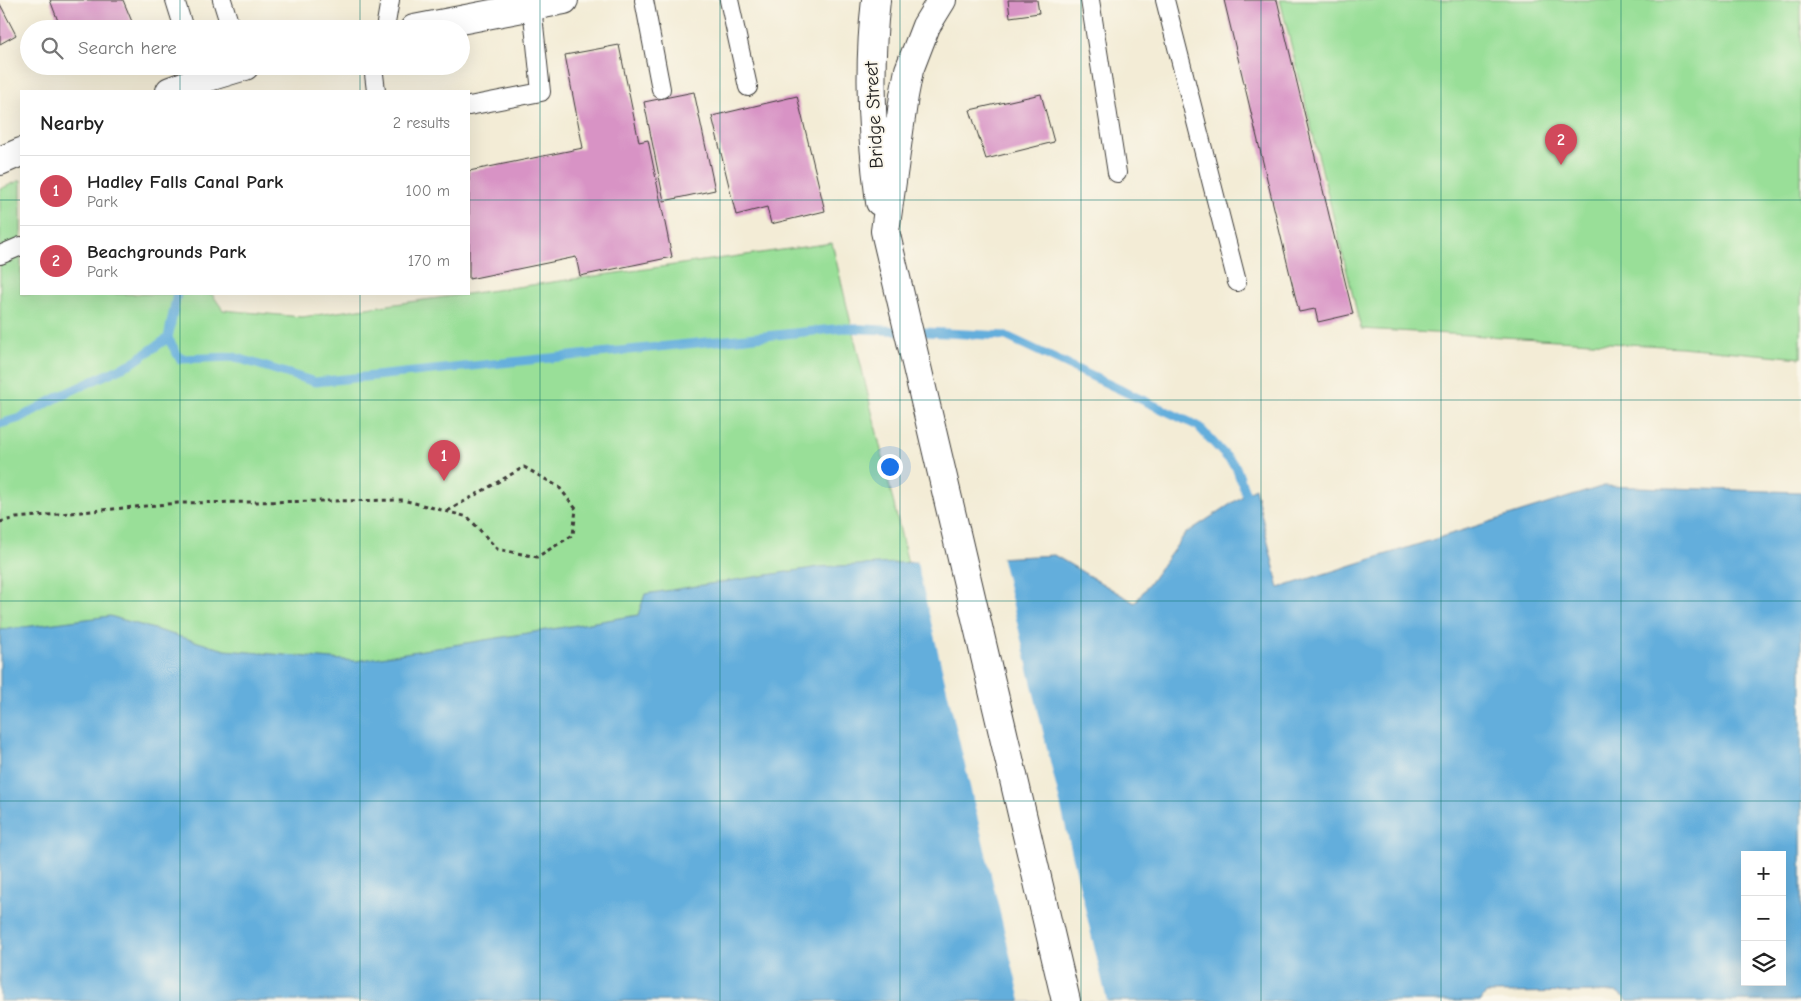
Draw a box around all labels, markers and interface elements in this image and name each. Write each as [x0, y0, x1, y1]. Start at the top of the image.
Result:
search box [20, 20, 470, 75]
icon: search [38, 34, 66, 62]
text: Search here [78, 37, 177, 59]
street label: Bridge Street [860, 60, 888, 169]
text: Nearby [40, 111, 104, 135]
text: 2 results [393, 114, 450, 132]
pin: 2 [1545, 124, 1577, 165]
text: Hadley Falls Canal Park [87, 171, 283, 193]
text: 1 [53, 182, 59, 200]
text: 100 m [406, 182, 450, 200]
text: Park [87, 193, 118, 211]
text: Beachgrounds Park [87, 241, 246, 263]
text: 2 [52, 252, 60, 270]
text: 170 m [408, 252, 450, 270]
text: Park [87, 263, 118, 281]
pin: 1 [428, 440, 460, 481]
your location [877, 454, 903, 480]
map controls [1741, 851, 1786, 986]
button: + [1741, 851, 1786, 896]
button: − [1741, 896, 1786, 941]
button: layers [1741, 941, 1786, 986]

